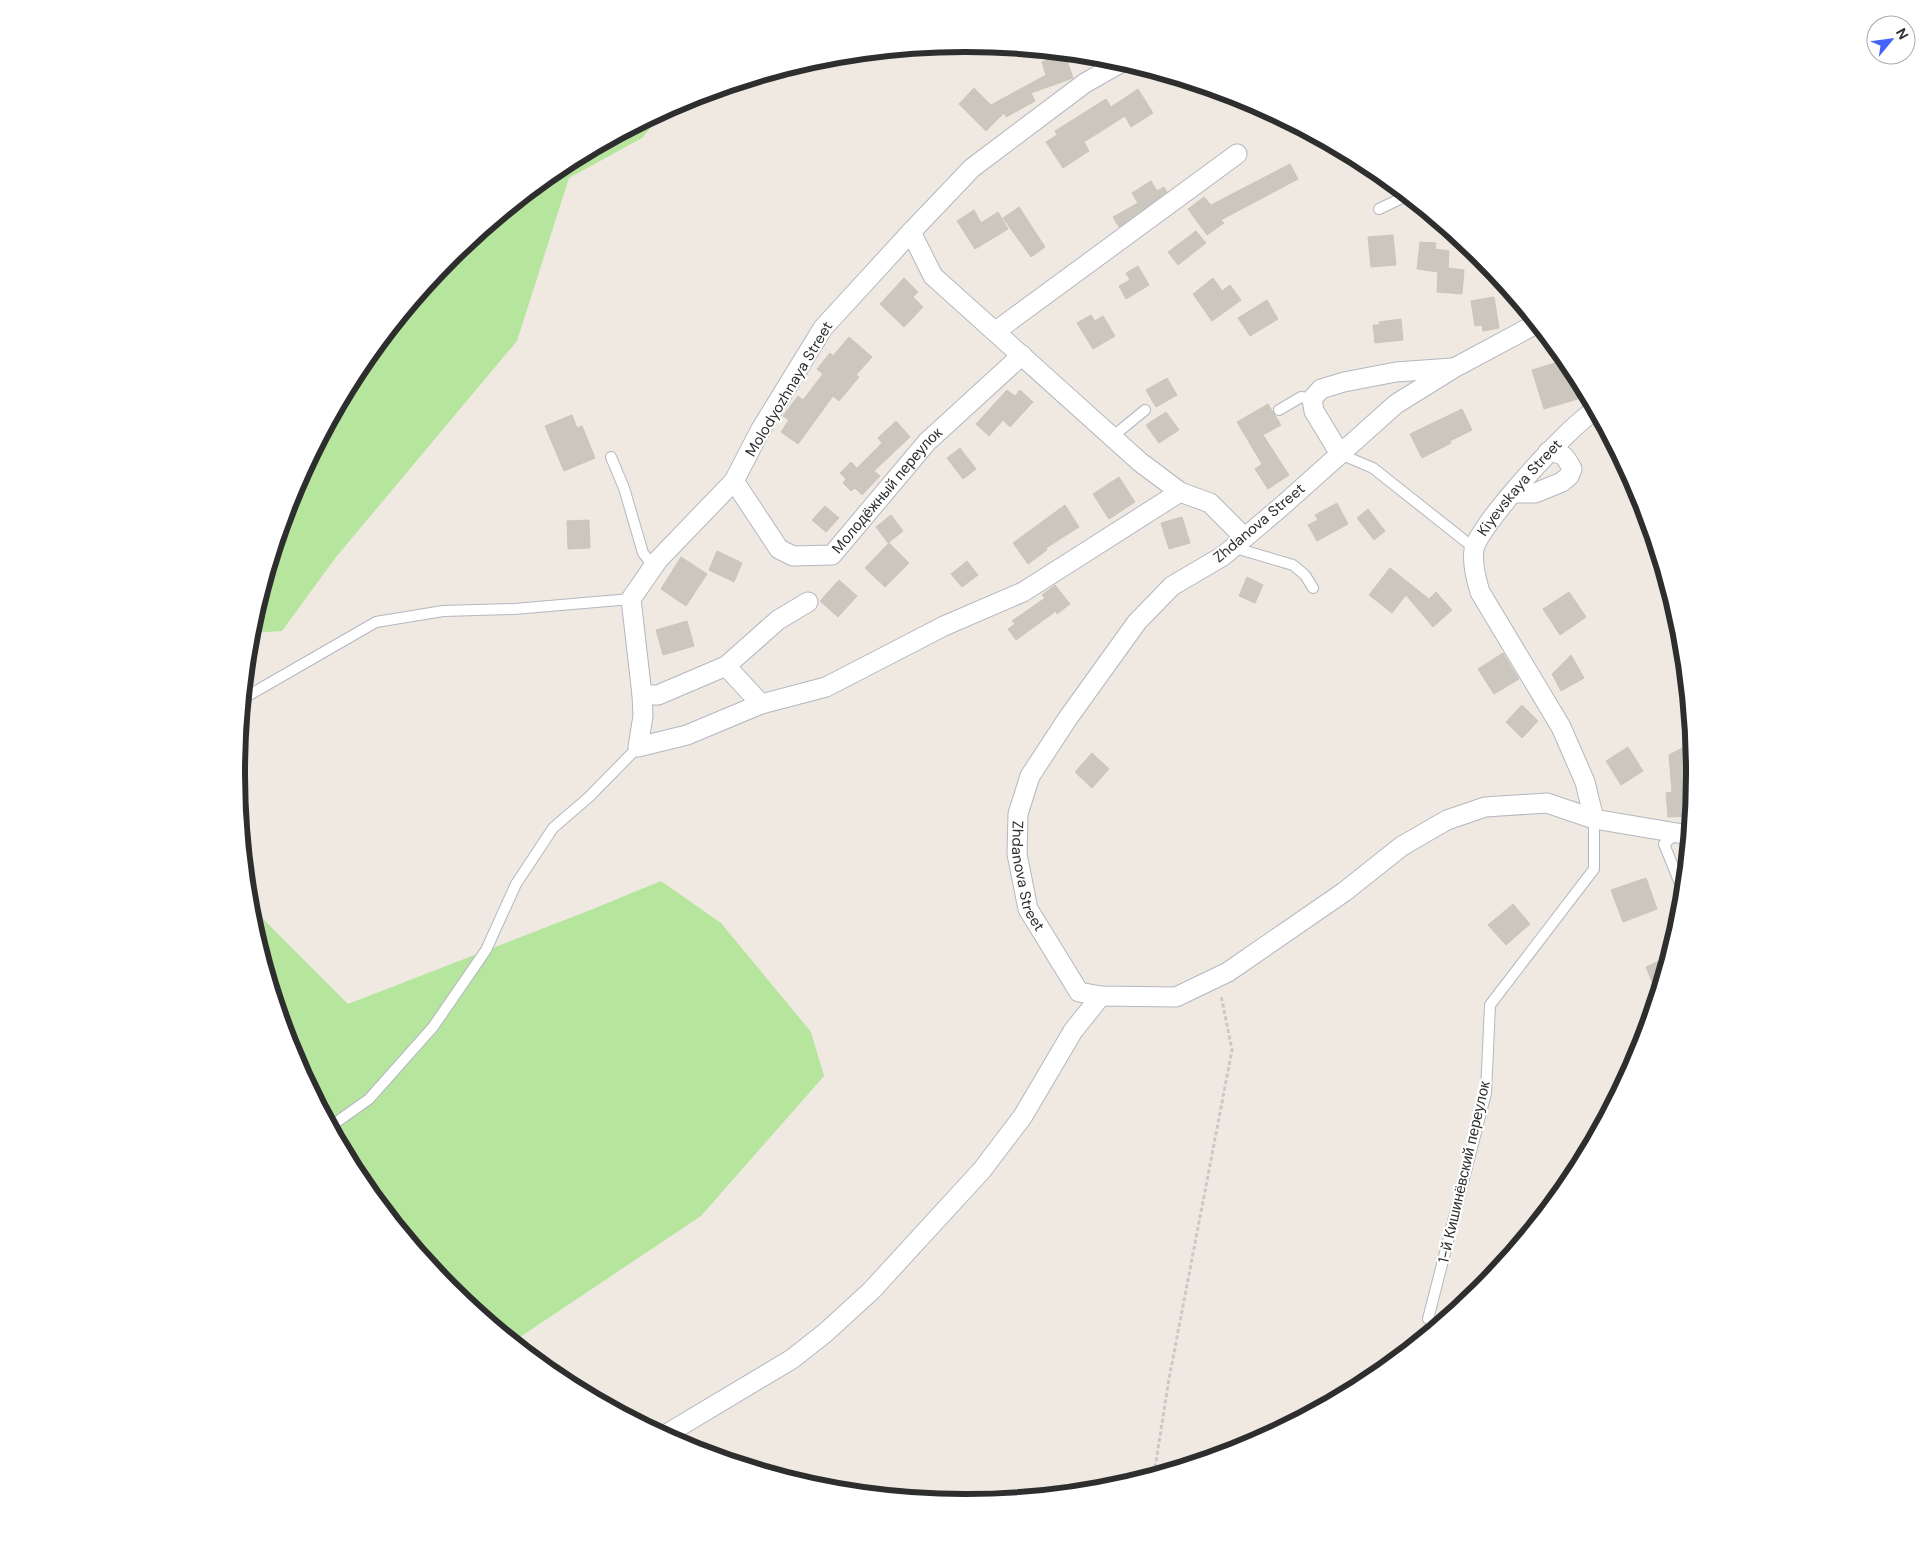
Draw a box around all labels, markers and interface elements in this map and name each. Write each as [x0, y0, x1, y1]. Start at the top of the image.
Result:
north arrow [1866, 15, 1916, 65]
text: N [1892, 25, 1913, 43]
street label: Molodyozhnaya Street [741, 318, 837, 460]
street label: Молодёжный переулок [827, 423, 947, 558]
street label: Kiyevskaya Street [1473, 435, 1566, 540]
street label: Zhdanova Street [1209, 479, 1309, 567]
street label: Zhdanova Street [1007, 820, 1049, 935]
street label: 1-й Кишинёвский переулок [1433, 1079, 1495, 1265]

